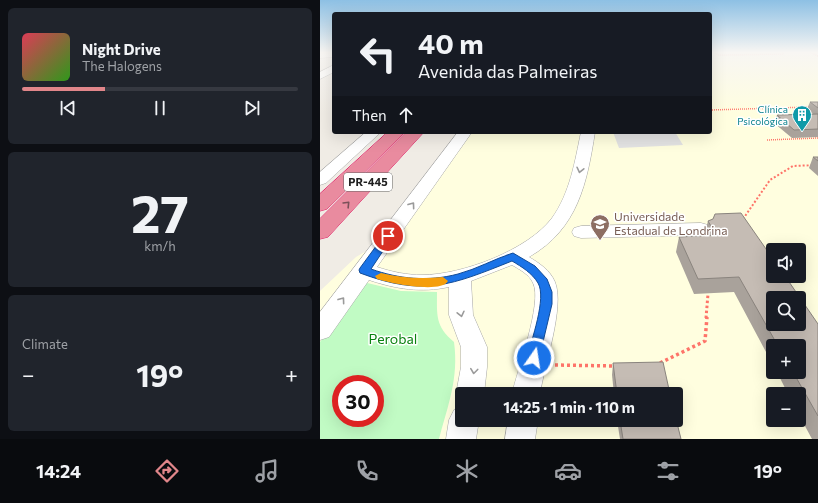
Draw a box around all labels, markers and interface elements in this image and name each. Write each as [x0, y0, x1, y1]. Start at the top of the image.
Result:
text: 40 m [418, 26, 484, 60]
icon: left [352, 28, 404, 80]
text: Night Drive [82, 40, 161, 58]
text: The Halogens [82, 58, 162, 74]
text: Avenida das Palmeiras [418, 60, 598, 82]
icon: previous [57, 97, 79, 119]
icon: pause [149, 97, 171, 119]
icon: next [241, 97, 263, 119]
place label: Clínica Psicológica [737, 103, 788, 127]
icon: ahead [395, 104, 417, 126]
building icon: Clínica Psicológica [791, 104, 813, 132]
text: Then [352, 106, 387, 124]
one-way arrow [576, 167, 584, 173]
road number: PR-445 [344, 173, 392, 191]
text: 27 [131, 180, 189, 244]
one-way arrow [342, 201, 350, 209]
one-way arrow [407, 202, 414, 209]
place label: Universidade Estadual de Londrina [614, 209, 727, 237]
school or university icon: Universidade Estadual de Londrina [589, 213, 611, 241]
pin [371, 219, 405, 253]
icon: arrive [377, 225, 399, 247]
text: km/h [144, 238, 176, 254]
map controls [766, 243, 806, 427]
button: sound [766, 243, 806, 283]
button: search [766, 291, 806, 331]
one-way arrow [337, 298, 344, 305]
one-way arrow [457, 310, 465, 317]
park label: Perobal [369, 330, 417, 347]
text: Climate [22, 336, 68, 352]
position arrow [513, 337, 555, 379]
button: + [766, 339, 806, 379]
text: 19° [136, 356, 183, 393]
text: − [22, 361, 35, 388]
text: + [285, 361, 298, 388]
one-way arrow [469, 368, 478, 374]
speed limit sign: 30 [332, 375, 384, 427]
button: − [766, 387, 806, 427]
text: 14:25 · 1 min · 110 m [503, 398, 635, 416]
icon: directions [153, 457, 181, 485]
icon: music [253, 457, 281, 485]
icon: phone [353, 457, 381, 485]
icon: climate [453, 457, 481, 485]
icon: car [554, 457, 582, 485]
icon: filters [654, 457, 682, 485]
text: 14:24 [36, 460, 81, 482]
text: 19° [754, 460, 782, 482]

